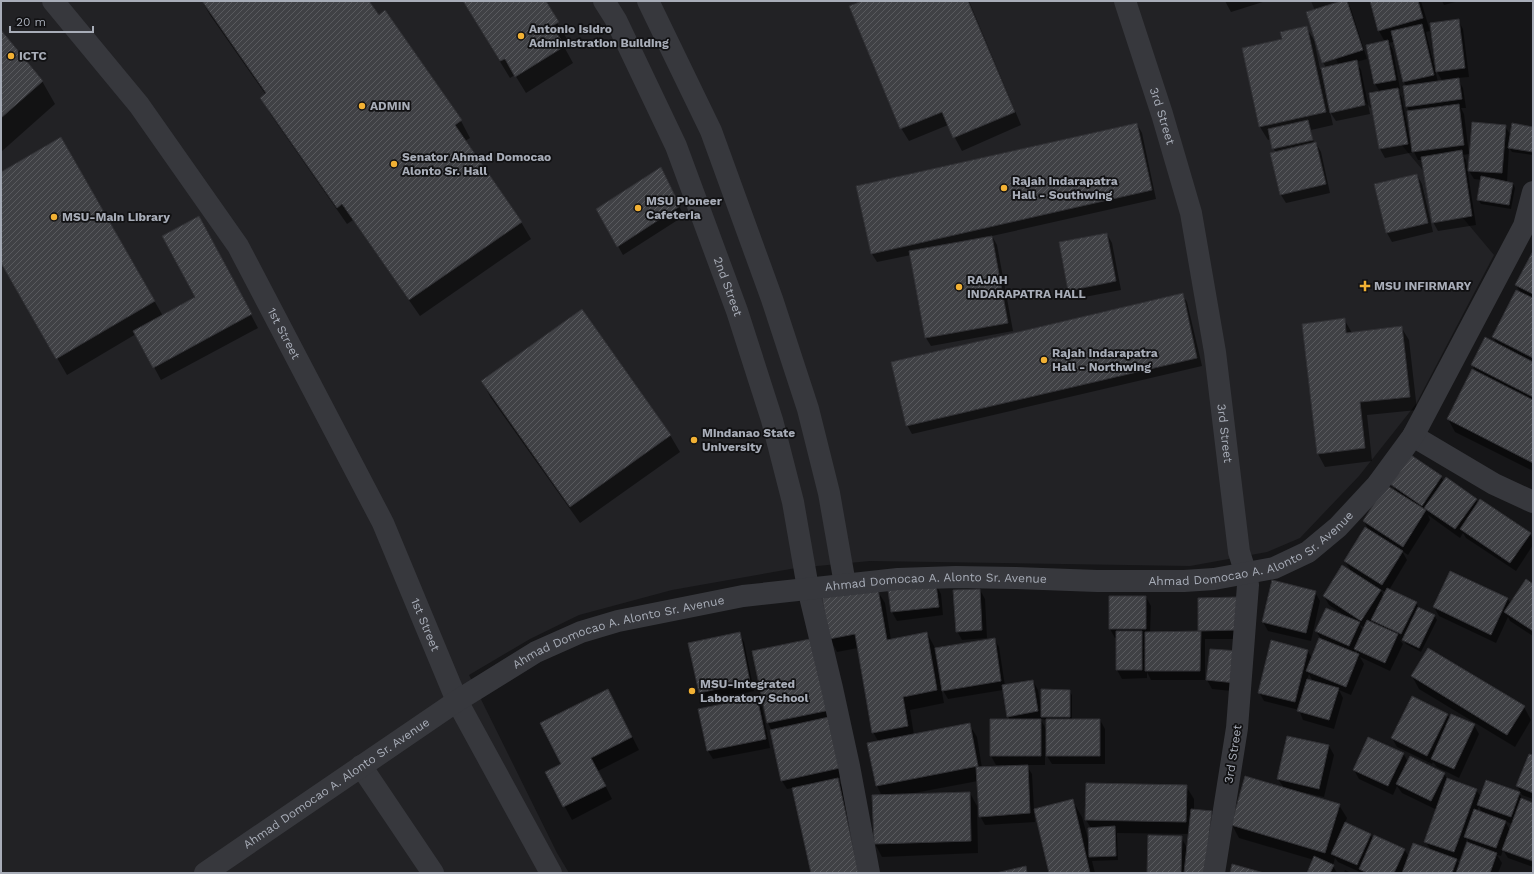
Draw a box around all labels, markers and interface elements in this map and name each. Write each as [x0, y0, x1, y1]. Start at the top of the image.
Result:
scale bar [10, 8, 93, 34]
text: 20 m [16, 15, 46, 29]
place label: Antonio Isidro Administration Building [529, 22, 669, 50]
marker: Antonio Isidro Administration Building [516, 31, 526, 41]
place label: ICTC [19, 49, 47, 63]
marker: ICTC [6, 51, 16, 61]
street label: 3rd Street [1147, 86, 1178, 147]
place label: ADMIN [370, 99, 410, 113]
marker: ADMIN [357, 101, 367, 111]
place label: Senator Ahmad Domocao Alonto Sr. Hall [402, 150, 551, 178]
marker: Senator Ahmad Domocao Alonto Sr. Hall [389, 159, 399, 169]
place label: Rajah Indarapatra Hall - Southwing [1012, 174, 1118, 202]
marker: Rajah Indarapatra Hall - Southwing [999, 183, 1009, 193]
place label: MSU Pioneer Cafeteria [646, 194, 723, 222]
marker: MSU Pioneer Cafeteria [633, 203, 643, 213]
place label: MSU-Main Library [62, 210, 170, 224]
marker: MSU-Main Library [49, 212, 59, 222]
street label: 2nd Street [711, 255, 745, 318]
place label: RAJAH INDARAPATRA HALL [967, 273, 1086, 301]
place label: MSU INFIRMARY [1374, 279, 1472, 293]
marker: MSU INFIRMARY [1359, 280, 1371, 292]
marker: RAJAH INDARAPATRA HALL [954, 282, 964, 292]
street label: 1st Street [265, 305, 303, 362]
place label: Rajah Indarapatra Hall - Northwing [1052, 346, 1158, 374]
marker: Rajah Indarapatra Hall - Northwing [1039, 355, 1049, 365]
street label: 3rd Street [1214, 403, 1235, 464]
place label: Mindanao State University [702, 426, 795, 454]
marker: Mindanao State University [689, 435, 699, 445]
street label: Ahmad Domocao A. Alonto Sr. Avenue [1148, 508, 1356, 588]
street label: Ahmad Domocao A. Alonto Sr. Avenue [824, 570, 1047, 594]
street label: Ahmad Domocao A. Alonto Sr. Avenue [510, 593, 726, 672]
street label: 1st Street [408, 596, 443, 653]
place label: MSU-Integrated Laboratory School [700, 677, 809, 705]
marker: MSU-Integrated Laboratory School [687, 686, 697, 696]
street label: Ahmad Domocao A. Alonto Sr. Avenue [241, 715, 432, 852]
street label: 3rd Street [1221, 724, 1245, 784]

